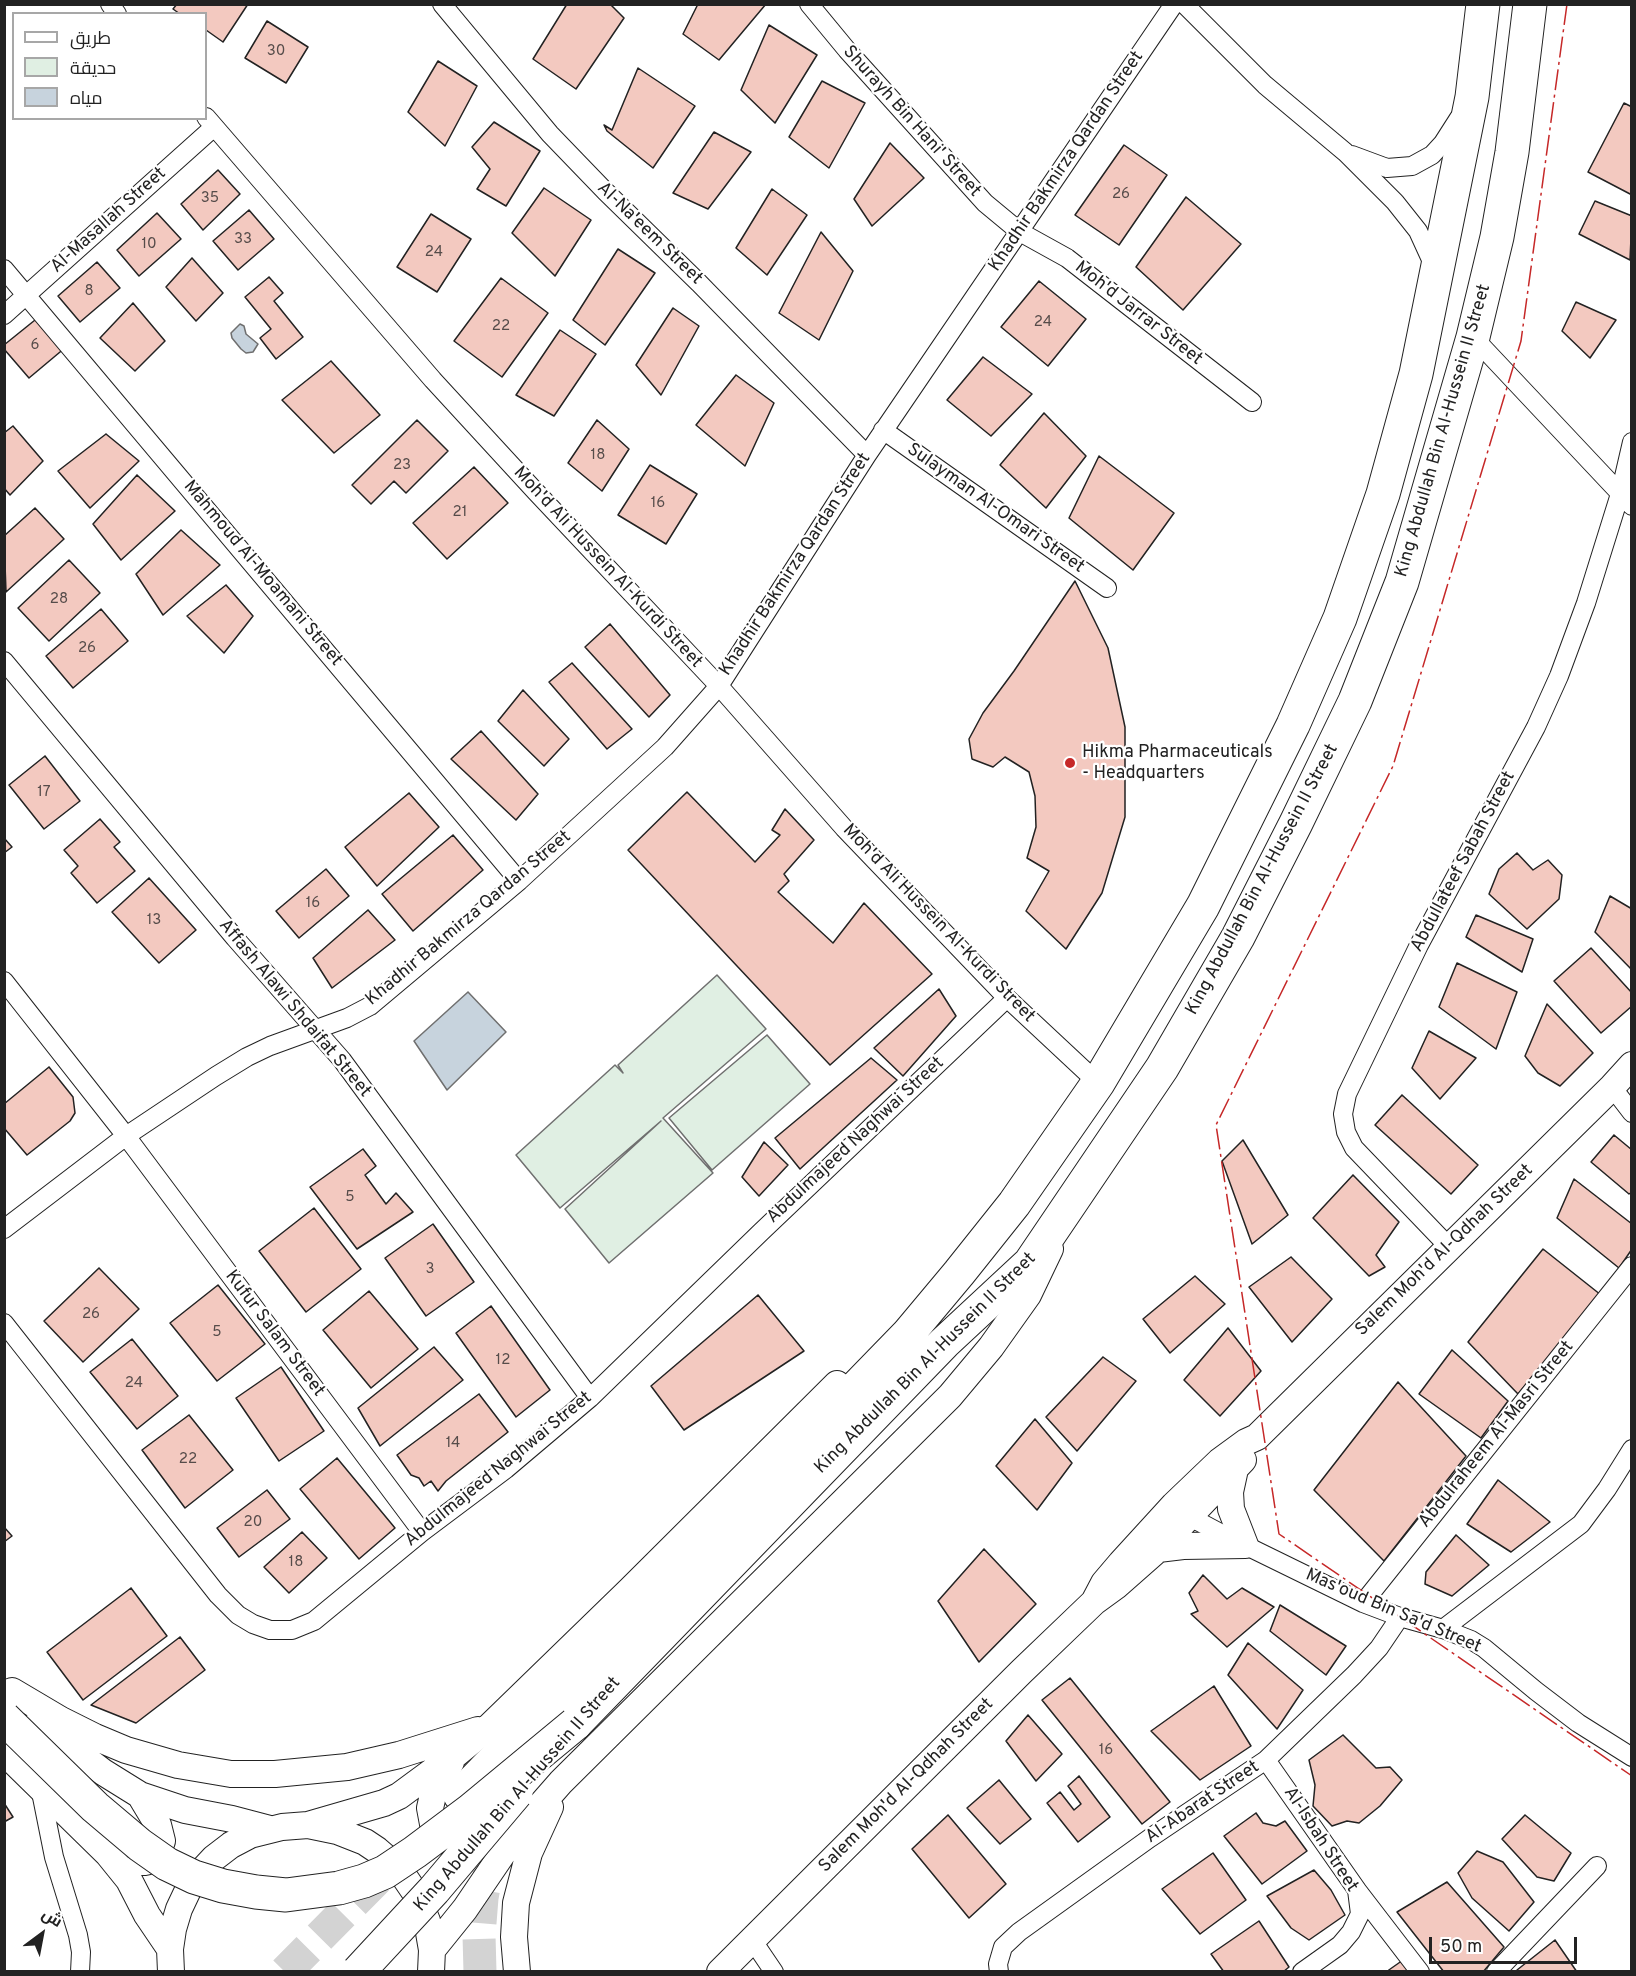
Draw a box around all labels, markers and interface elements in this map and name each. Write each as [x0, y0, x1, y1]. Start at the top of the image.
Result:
legend [12, 12, 207, 120]
text: طريق [70, 28, 111, 51]
street label: Shurayh Bin Hani' Street [837, 42, 985, 202]
house number: 30 [267, 43, 285, 61]
street label: Khadhir Bakmirza Qardan Street [985, 48, 1149, 276]
text: حديقة [70, 58, 116, 81]
text: مياه [70, 88, 103, 111]
street label: Al-Masallah Street [47, 164, 171, 278]
street label: Al-Na'eem Street [592, 178, 706, 290]
house number: 26 [1112, 186, 1130, 204]
house number: 35 [201, 190, 219, 208]
house number: 33 [234, 231, 252, 249]
house number: 10 [141, 236, 157, 254]
house number: 24 [425, 244, 443, 262]
street label: Moh'd Jarrar Street [1070, 257, 1206, 371]
street label: King Abdullah Bin Al-Hussein II Street [1392, 282, 1496, 580]
house number: 8 [84, 283, 94, 301]
house number: 24 [1034, 314, 1052, 332]
house number: 22 [492, 318, 510, 336]
house number: 6 [31, 337, 39, 355]
street label: Sulayman Al-Omari Street [902, 439, 1088, 579]
house number: 18 [591, 447, 605, 465]
street label: Khadhir Bakmirza Qardan Street [716, 450, 876, 680]
house number: 23 [393, 457, 411, 475]
street label: Moh'd Ali Hussein Al-Kurdi Street [508, 463, 706, 673]
street label: Mahmoud Al-Moamani Street [178, 477, 346, 671]
house number: 16 [651, 495, 665, 513]
house number: 21 [453, 504, 467, 522]
house number: 28 [50, 591, 68, 609]
house number: 26 [78, 640, 96, 658]
street label: King Abdullah Bin Al-Hussein II Street [1182, 741, 1344, 1019]
place label: Hikma Pharmaceuticals - Headquarters [1082, 742, 1273, 784]
marker: Hikma Pharmaceuticals - Headquarters [1063, 756, 1077, 770]
street label: Abdullateef Sabah Street [1407, 768, 1521, 956]
house number: 17 [37, 784, 51, 802]
street label: Moh'd Ali Hussein Al-Kurdi Street [837, 820, 1039, 1028]
street label: Khadhir Bakmirza Qardan Street [362, 827, 576, 1011]
house number: 16 [306, 895, 320, 913]
house number: 13 [147, 912, 161, 930]
street label: Affash Alawi Shdaifat Street [213, 916, 375, 1102]
street label: Abdulmajeed Naghwai Street [763, 1053, 949, 1229]
street label: Salem Moh'd Al-Qdhah Street [1352, 1161, 1538, 1341]
house number: 5 [345, 1189, 355, 1207]
street label: King Abdullah Bin Al-Hussein II Street [811, 1249, 1041, 1479]
house number: 3 [425, 1261, 435, 1279]
street label: Kufur Salam Street [219, 1267, 329, 1401]
house number: 26 [82, 1306, 100, 1324]
house number: 5 [212, 1324, 222, 1342]
street label: Abdulraheem Al-Masri Street [1415, 1337, 1579, 1533]
house number: 12 [496, 1352, 510, 1370]
house number: 24 [125, 1375, 143, 1393]
street label: Abdulmajeed Naghwai Street [401, 1388, 597, 1552]
house number: 14 [446, 1435, 460, 1453]
house number: 22 [179, 1451, 197, 1469]
house number: 20 [244, 1514, 262, 1532]
house number: 18 [289, 1554, 303, 1572]
street label: Mas'oud Bin Sa'd Street [1302, 1565, 1484, 1659]
street label: King Abdullah Bin Al-Hussein II Street [410, 1673, 626, 1917]
street label: Salem Moh'd Al-Qdhah Street [815, 1694, 999, 1878]
house number: 16 [1099, 1742, 1113, 1760]
street label: Al-Abarat Street [1142, 1757, 1264, 1849]
street label: Al-Isbah Street [1278, 1783, 1362, 1897]
north arrow [12, 1904, 72, 1964]
text: ش [38, 1905, 66, 1933]
scale bar [1432, 1925, 1580, 1963]
text: 50 m [1440, 1936, 1482, 1959]

